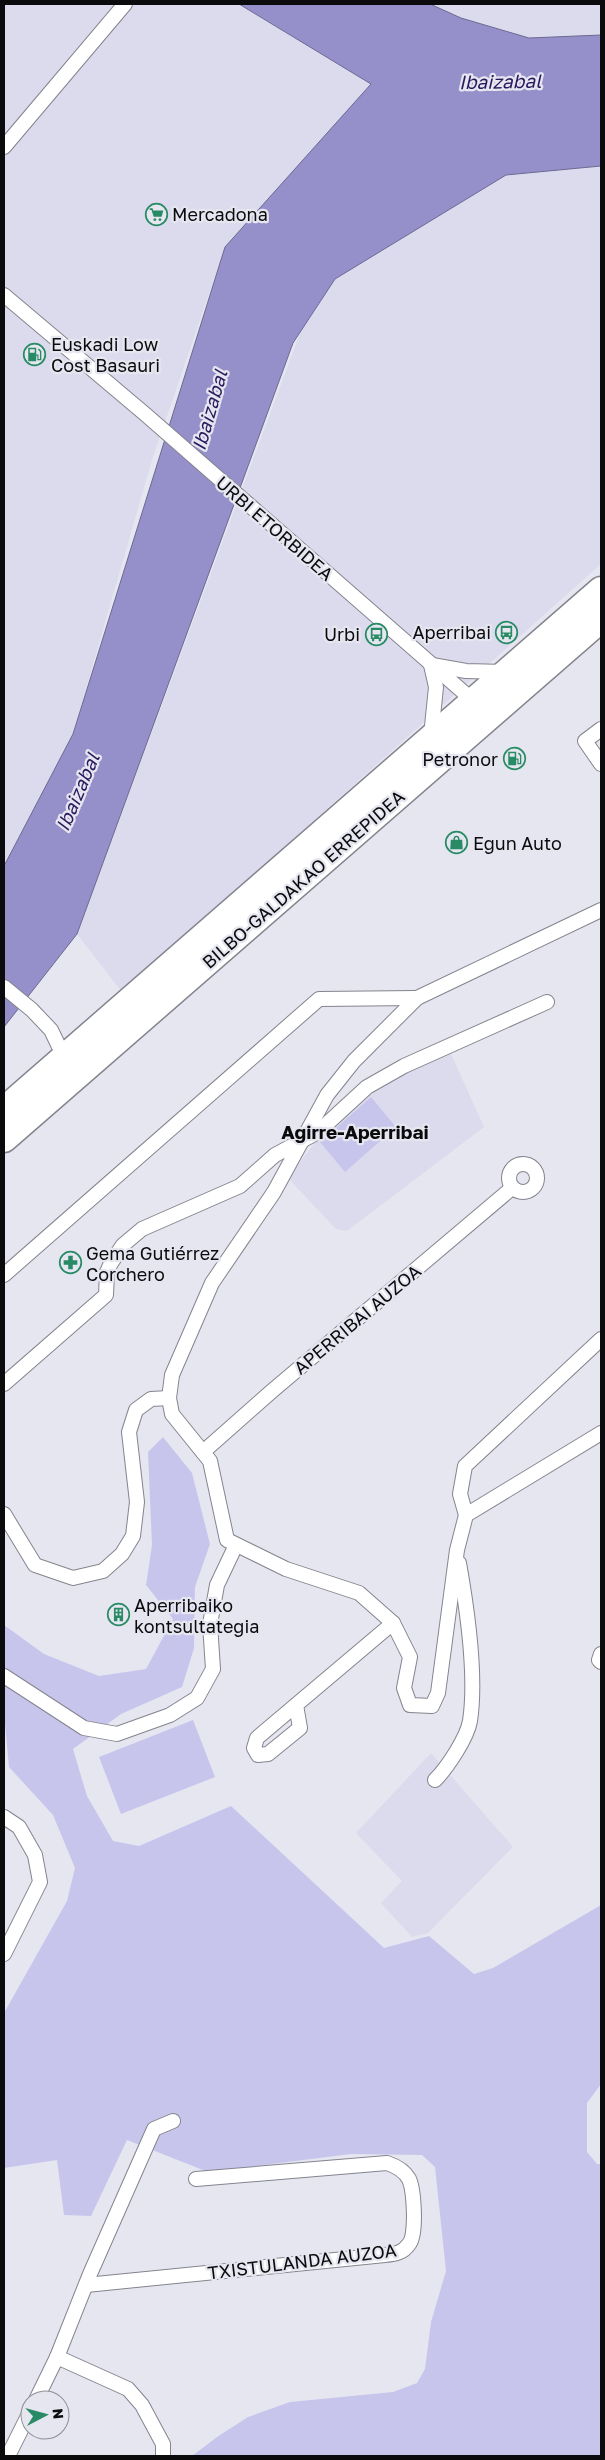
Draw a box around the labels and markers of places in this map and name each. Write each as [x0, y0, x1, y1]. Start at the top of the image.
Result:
supermarket icon: Mercadona [144, 202, 168, 226]
place label: Mercadona [172, 203, 268, 225]
place label: Euskadi Low Cost Basauri [51, 333, 160, 376]
fuel station icon: Euskadi Low Cost Basauri [23, 342, 47, 366]
bus stop icon: Aperribai [495, 620, 519, 644]
place label: Aperribai [413, 621, 491, 643]
bus stop icon: Urbi [364, 622, 388, 646]
place label: Urbi [324, 623, 360, 645]
fuel station icon: Petronor [502, 747, 526, 771]
place label: Petronor [422, 748, 498, 770]
shop icon: Egun Auto [445, 831, 469, 855]
place label: Egun Auto [473, 832, 562, 854]
place label: Gema Gutiérrez Corchero [86, 1242, 219, 1285]
pharmacy icon: Gema Gutiérrez Corchero [58, 1251, 82, 1275]
place label: Aperribaiko kontsultategia [134, 1594, 259, 1637]
building icon: Aperribaiko kontsultategia [106, 1603, 130, 1627]

